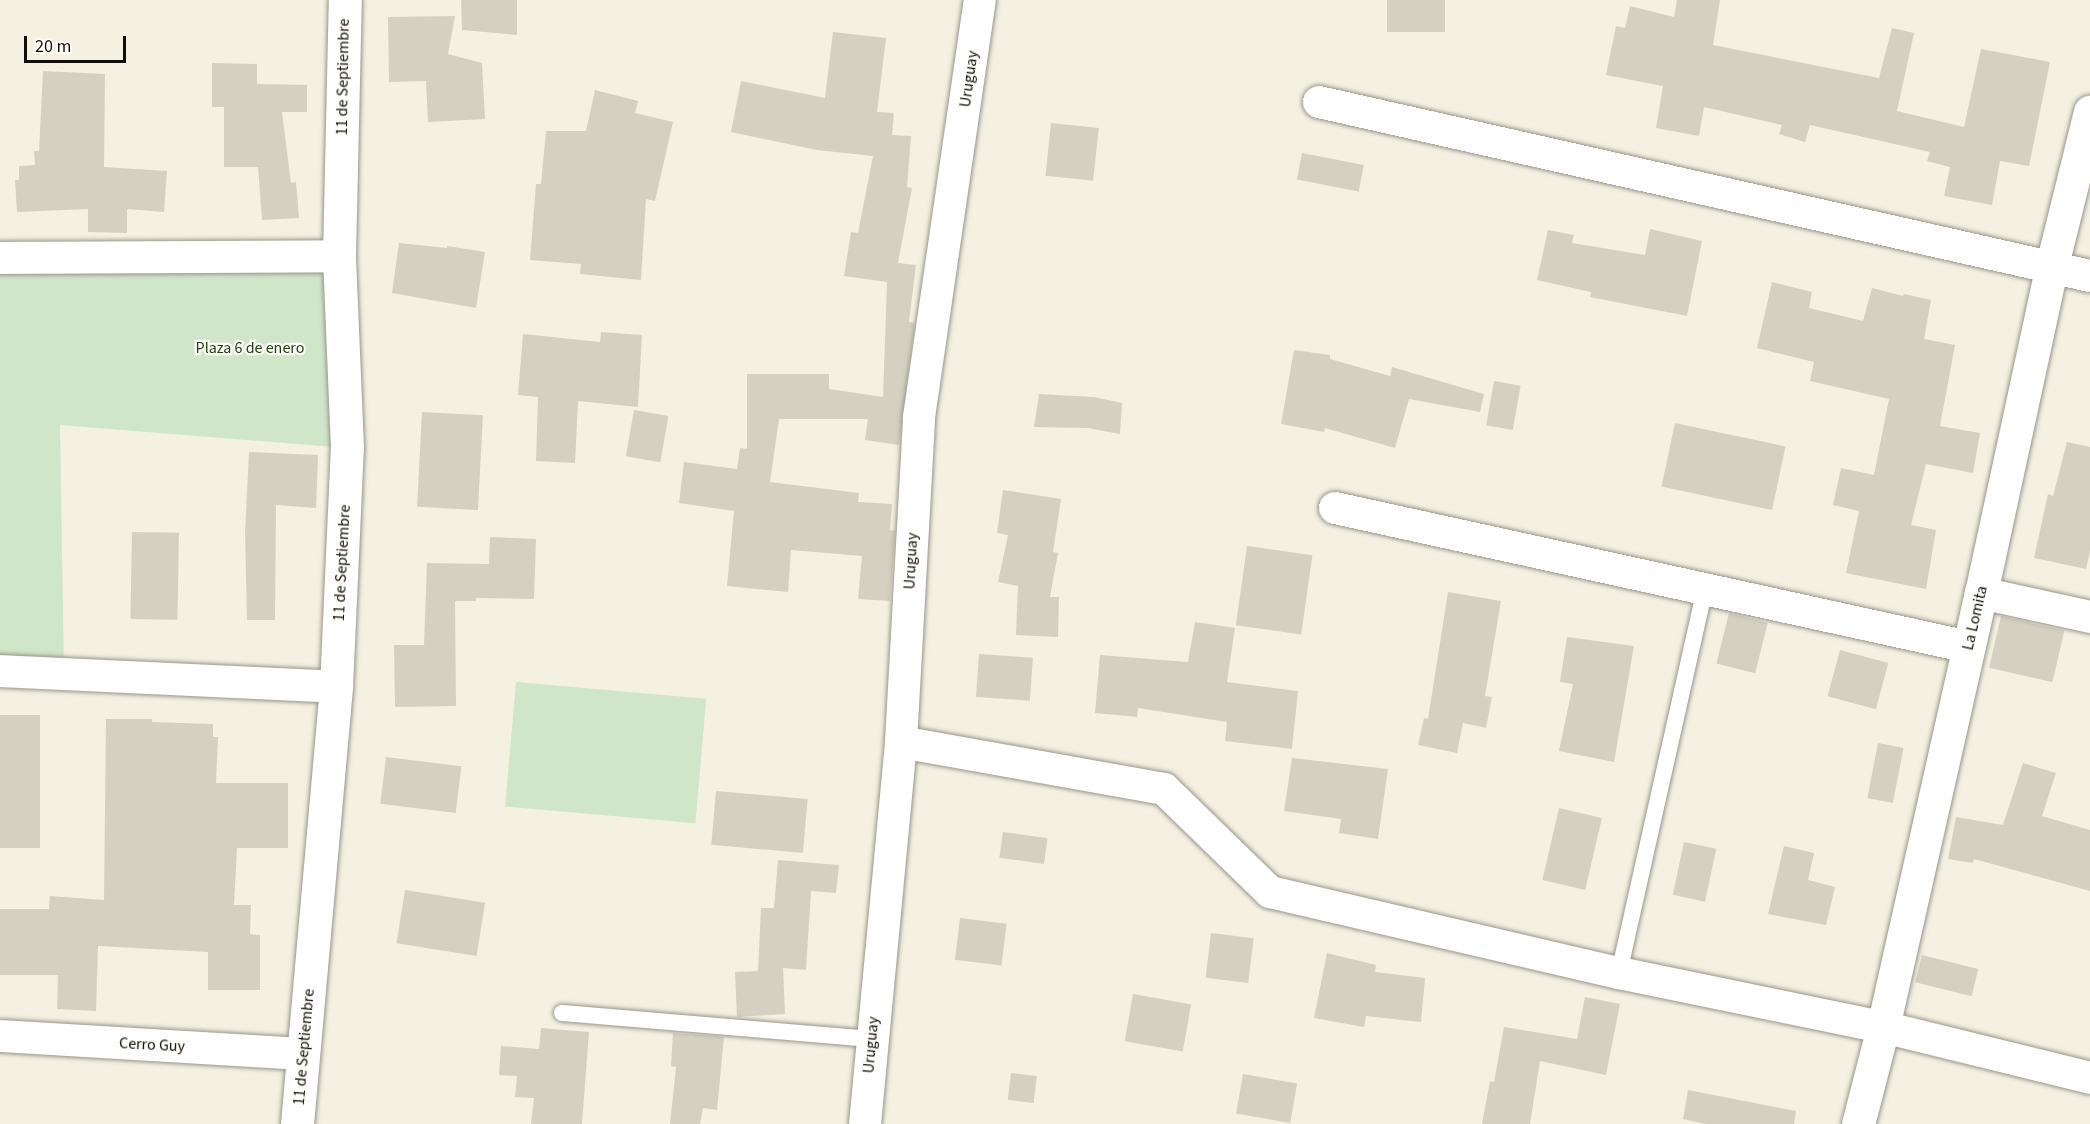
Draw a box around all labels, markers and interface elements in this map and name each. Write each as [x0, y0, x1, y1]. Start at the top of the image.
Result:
street label: 11 de Septiembre [332, 18, 354, 136]
scale bar [27, 24, 129, 62]
text: 20 m [35, 34, 71, 59]
street label: Uruguay [956, 50, 982, 108]
park label: Plaza 6 de enero [196, 338, 304, 358]
street label: 11 de Septiembre [329, 504, 355, 622]
street label: Uruguay [900, 532, 922, 590]
street label: La Lomita [1958, 584, 1992, 652]
street label: 11 de Septiembre [289, 988, 319, 1106]
street label: Uruguay [859, 1016, 883, 1074]
street label: Cerro Guy [119, 1034, 185, 1056]

